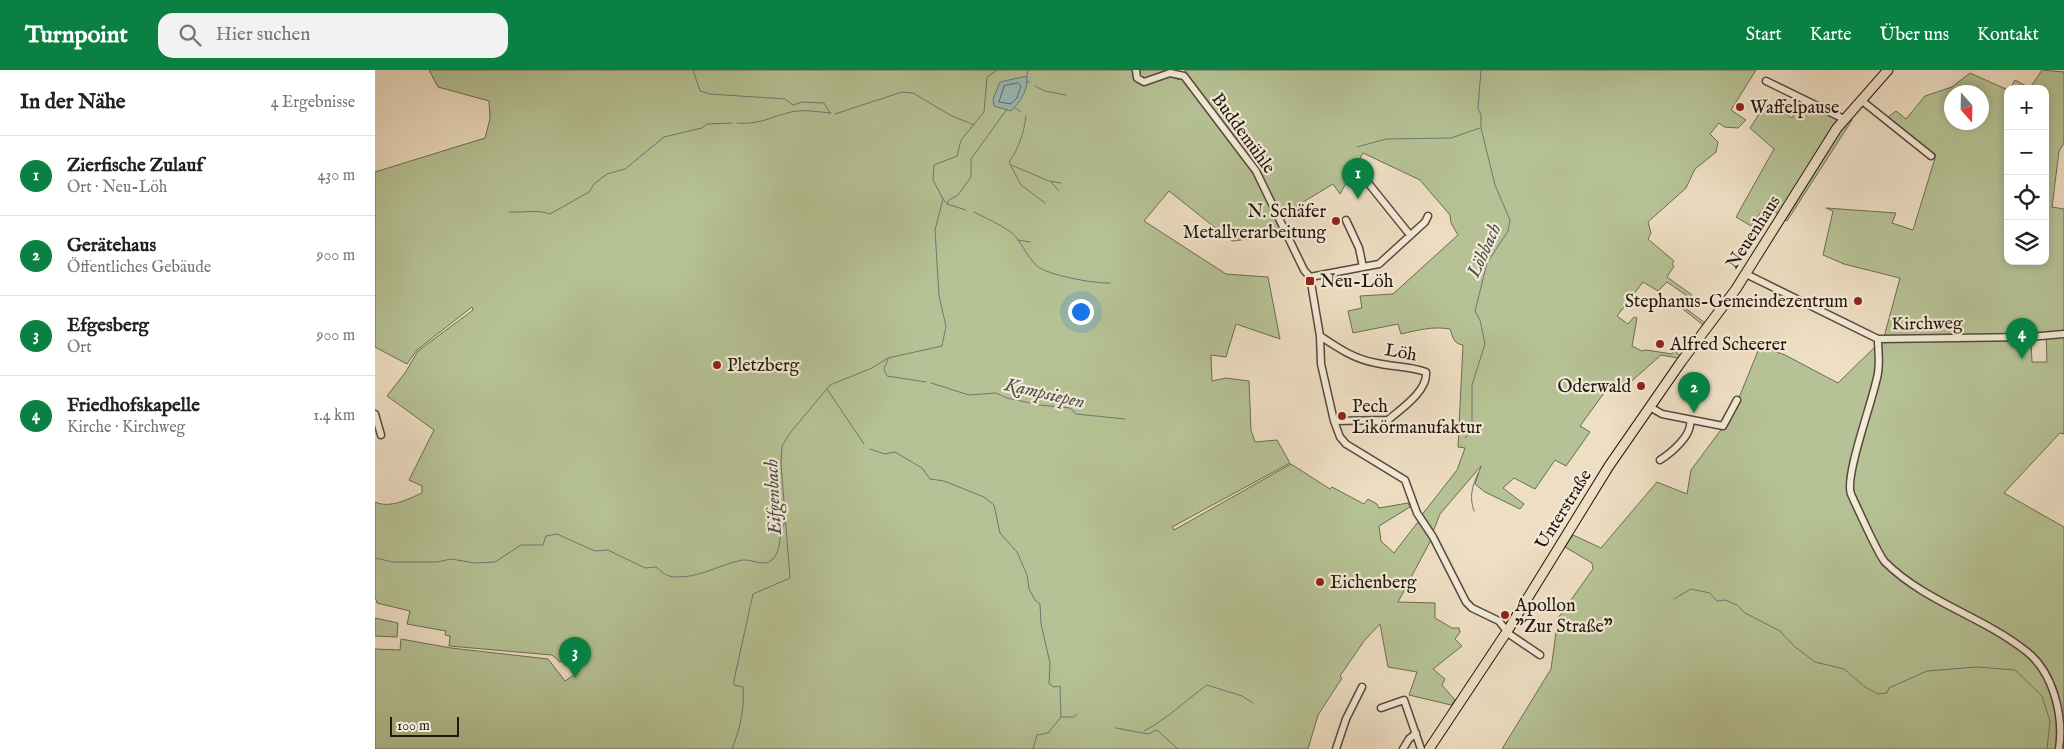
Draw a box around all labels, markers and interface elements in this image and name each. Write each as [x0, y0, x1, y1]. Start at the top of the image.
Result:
search box [158, 13, 508, 58]
text: Turnpoint [25, 20, 128, 51]
icon: search [176, 21, 204, 49]
text: Hier suchen [216, 23, 310, 47]
text: Start [1746, 24, 1782, 47]
text: Karte [1810, 24, 1852, 47]
text: Über uns [1880, 24, 1949, 47]
text: Kontakt [1977, 24, 2039, 47]
north arrow [1944, 85, 1989, 130]
map controls [2004, 85, 2049, 265]
button: + [2004, 85, 2049, 130]
text: In der Nähe [20, 89, 126, 116]
street label: Buddemühle [1206, 89, 1280, 179]
text: 4 Ergebnisse [271, 93, 355, 113]
place label: Waffelpause [1750, 97, 1839, 120]
marker: Waffelpause [1734, 101, 1746, 113]
button: − [2004, 130, 2049, 175]
text: Zierfische Zulauf [67, 154, 203, 178]
pin: 1 [1342, 158, 1374, 199]
text: 1 [33, 166, 39, 186]
text: 430 m [317, 166, 355, 186]
button: locate [2004, 175, 2049, 220]
text: Ort · Neu-Löh [67, 178, 167, 198]
street label: Neuenhaus [1722, 192, 1787, 274]
place label: N. Schäfer Metallverarbeitung [1183, 201, 1326, 245]
marker: N. Schäfer Metallverarbeitung [1330, 215, 1342, 227]
water label: Löhbach [1462, 220, 1507, 283]
button: layers [2004, 220, 2049, 265]
text: Gerätehaus [67, 234, 156, 258]
text: 2 [32, 246, 40, 266]
text: 900 m [316, 246, 355, 266]
text: Öffentliches Gebäude [67, 258, 211, 278]
place label: Neu-Löh [1320, 271, 1394, 294]
marker: Neu-Löh [1304, 275, 1316, 287]
place label: Stephanus-Gemeindezentrum [1625, 291, 1848, 314]
marker: Stephanus-Gemeindezentrum [1852, 295, 1864, 307]
your location [1068, 299, 1094, 325]
street label: Kirchweg [1891, 312, 1963, 337]
text: Efgesberg [67, 314, 149, 338]
pin: 4 [2006, 318, 2038, 359]
text: 3 [33, 326, 39, 346]
text: 900 m [316, 326, 355, 346]
place label: Alfred Scheerer [1669, 334, 1787, 357]
text: Ort [67, 338, 92, 358]
marker: Alfred Scheerer [1654, 338, 1666, 350]
street label: Löh [1383, 339, 1419, 368]
place label: Pletzberg [727, 355, 800, 378]
marker: Pletzberg [711, 359, 723, 371]
pin: 2 [1678, 372, 1710, 413]
water label: Kampsiepen [1001, 373, 1087, 415]
place label: Oderwald [1558, 376, 1631, 399]
marker: Oderwald [1635, 380, 1647, 392]
text: Friedhofskapelle [67, 394, 200, 418]
place label: Pech Likörmanufaktur [1352, 396, 1482, 440]
text: 4 [32, 406, 40, 426]
text: 1.4 km [313, 406, 355, 426]
marker: Pech Likörmanufaktur [1336, 410, 1348, 422]
text: Kirche · Kirchweg [67, 418, 185, 438]
water label: Eifgenbach [760, 458, 788, 536]
street label: Unterstraße [1531, 466, 1598, 554]
place label: Eichenberg [1330, 572, 1417, 595]
marker: Eichenberg [1314, 576, 1326, 588]
place label: Apollon "Zur Straße" [1514, 595, 1613, 639]
marker: Apollon "Zur Straße" [1499, 609, 1511, 621]
pin: 3 [559, 637, 591, 678]
scale bar [390, 714, 459, 737]
text: 100 m [397, 717, 430, 735]

